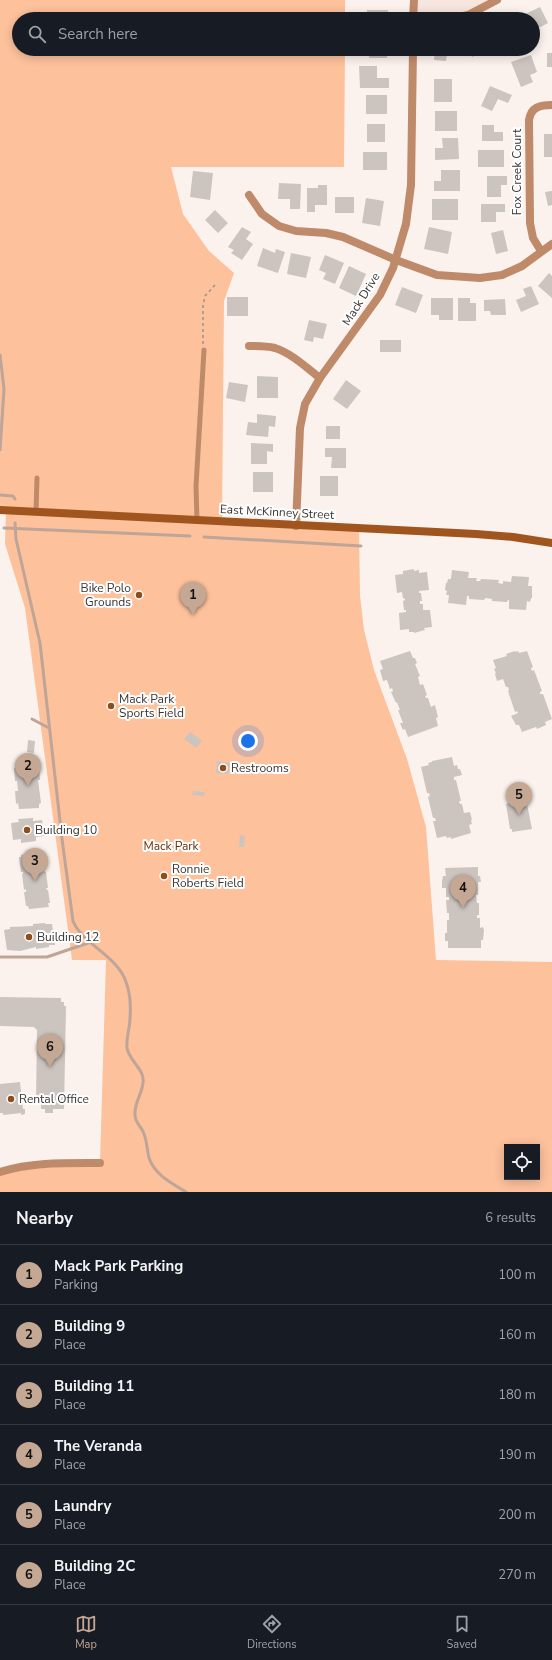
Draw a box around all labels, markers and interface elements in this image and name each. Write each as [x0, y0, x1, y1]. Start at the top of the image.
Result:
search box [12, 12, 540, 56]
icon: search [26, 23, 48, 45]
text: Search here [58, 24, 138, 44]
street label: Fox Creek Court [509, 128, 525, 215]
street label: Mack Drive [338, 269, 384, 329]
street label: East McKinney Street [220, 501, 335, 523]
place label: Bike Polo Grounds [81, 580, 131, 610]
pin: 1 [180, 582, 206, 615]
marker: Bike Polo Grounds [134, 590, 144, 600]
place label: Mack Park Sports Field [119, 691, 184, 721]
marker: Mack Park Sports Field [106, 701, 116, 711]
your location [238, 731, 258, 751]
pin: 2 [15, 753, 41, 786]
place label: Restrooms [231, 760, 289, 776]
marker: Restrooms [218, 763, 228, 773]
pin: 5 [506, 782, 532, 815]
place label: Building 10 [35, 822, 97, 838]
marker: Building 10 [22, 825, 32, 835]
park label: Mack Park [143, 838, 200, 854]
pin: 3 [22, 848, 48, 881]
place label: Ronnie Roberts Field [172, 861, 244, 891]
marker: Ronnie Roberts Field [159, 871, 169, 881]
pin: 4 [450, 875, 476, 908]
place label: Building 12 [37, 929, 99, 945]
marker: Building 12 [24, 932, 34, 942]
pin: 6 [37, 1034, 63, 1067]
place label: Rental Office [19, 1091, 89, 1107]
marker: Rental Office [6, 1094, 16, 1104]
map controls [504, 1144, 540, 1180]
button: locate [504, 1144, 540, 1180]
text: Nearby [16, 1207, 73, 1230]
text: 6 results [485, 1209, 536, 1227]
text: Mack Park Parking [54, 1256, 183, 1276]
text: 1 [25, 1266, 33, 1284]
text: 100 m [498, 1266, 536, 1284]
text: Parking [54, 1276, 98, 1294]
text: Building 9 [54, 1316, 125, 1336]
text: 2 [25, 1326, 33, 1344]
text: 160 m [498, 1326, 536, 1344]
text: Place [54, 1336, 86, 1354]
text: Building 11 [54, 1376, 134, 1396]
text: 3 [25, 1386, 33, 1404]
text: 180 m [498, 1386, 536, 1404]
text: Place [54, 1396, 86, 1414]
text: The Veranda [54, 1436, 142, 1456]
text: 4 [25, 1446, 33, 1464]
text: 190 m [498, 1446, 536, 1464]
text: Place [54, 1456, 86, 1474]
text: Laundry [54, 1496, 111, 1516]
text: 5 [25, 1506, 33, 1524]
text: 200 m [498, 1506, 536, 1524]
text: Place [54, 1516, 86, 1534]
text: Building 2C [54, 1556, 135, 1576]
text: 6 [25, 1566, 33, 1584]
text: 270 m [498, 1566, 536, 1584]
text: Place [54, 1576, 86, 1594]
tab: Map [75, 1613, 97, 1652]
tab: Directions [247, 1613, 297, 1652]
tab: Saved [447, 1613, 477, 1652]

